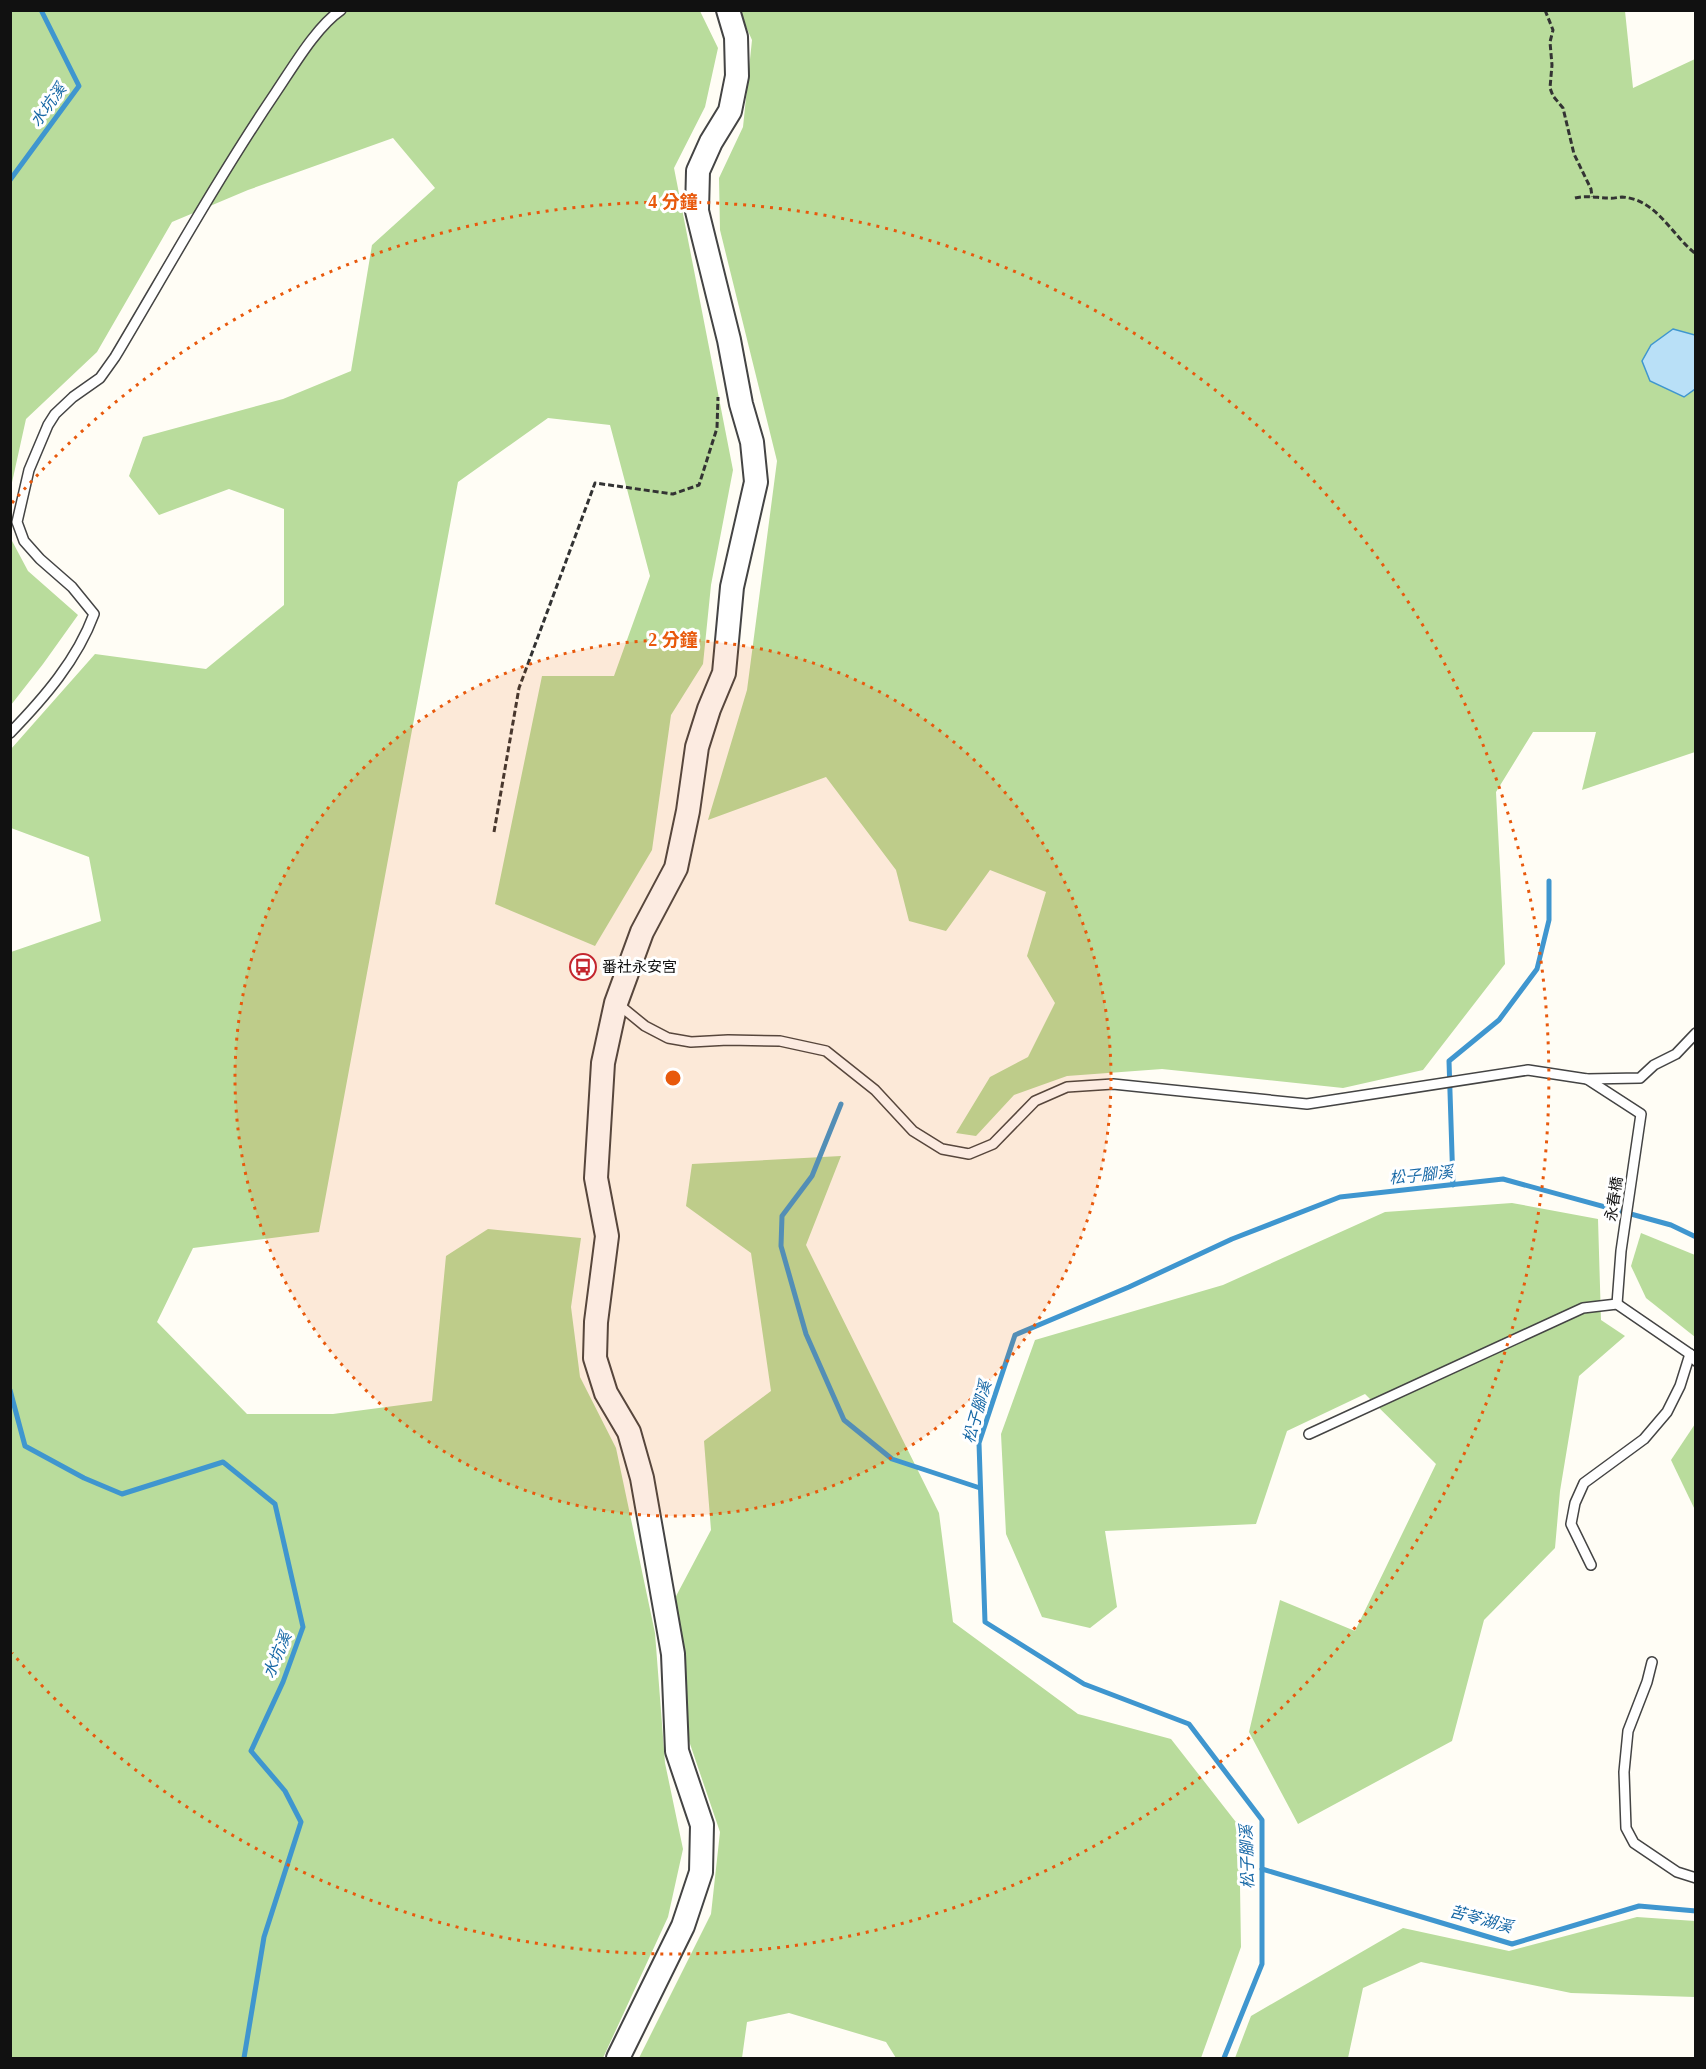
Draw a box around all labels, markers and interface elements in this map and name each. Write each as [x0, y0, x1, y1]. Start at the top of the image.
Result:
water label: 水坑溪 [27, 79, 70, 129]
text: 4 分鐘 [648, 192, 698, 212]
text: 2 分鐘 [648, 630, 698, 650]
bus stop icon: 番社永安宮 [568, 952, 598, 982]
place label: 番社永安宮 [602, 959, 677, 975]
centre of rings [663, 1068, 683, 1088]
water label: 松子腳溪 [1388, 1163, 1456, 1187]
street label: 永春橋 [1603, 1176, 1625, 1222]
water label: 松子腳溪 [960, 1377, 995, 1445]
water label: 水坑溪 [260, 1628, 295, 1680]
water label: 松子腳溪 [1237, 1823, 1257, 1889]
water label: 苦苓湖溪 [1448, 1903, 1516, 1936]

